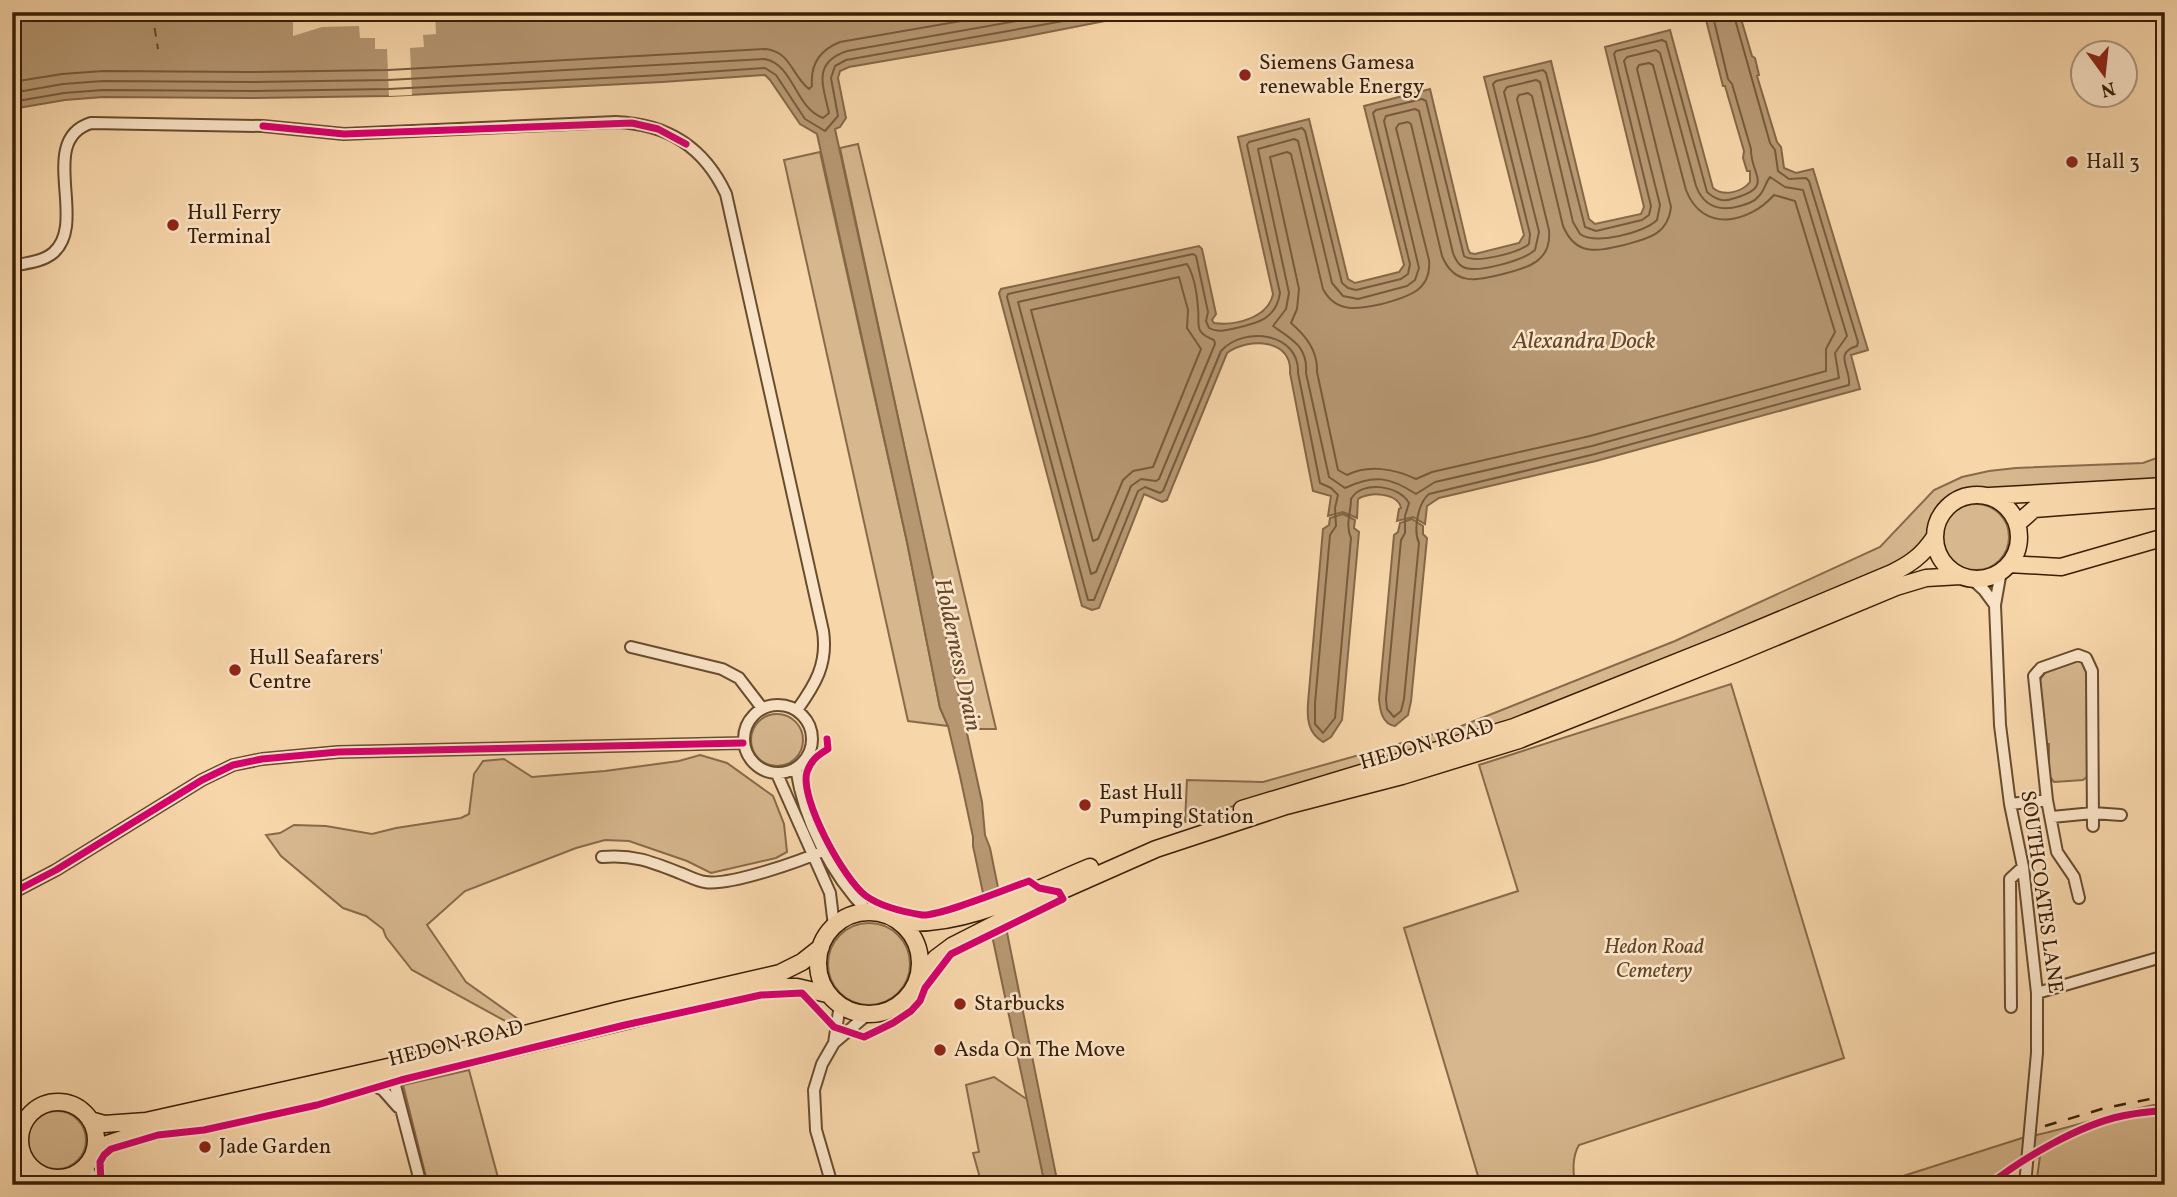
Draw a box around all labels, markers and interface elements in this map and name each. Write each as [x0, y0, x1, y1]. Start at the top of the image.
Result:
north arrow [2068, 38, 2138, 108]
place label: Siemens Gamesa renewable Energy [1259, 49, 1425, 102]
marker: Siemens Gamesa renewable Energy [1237, 67, 1253, 83]
text: N [2098, 74, 2118, 103]
place label: Hall 3 [2086, 148, 2140, 177]
marker: Hall 3 [2064, 154, 2080, 170]
place label: Hull Ferry Terminal [187, 199, 282, 252]
marker: Hull Ferry Terminal [165, 217, 181, 233]
water label: Alexandra Dock [1511, 326, 1656, 358]
water label: Holderness Drain [925, 575, 989, 735]
place label: Hull Seafarers' Centre [249, 644, 383, 697]
marker: Hull Seafarers' Centre [227, 662, 243, 678]
street label: HEDON ROAD [1357, 712, 1497, 778]
place label: East Hull Pumping Station [1099, 779, 1254, 832]
street label: SOUTHCOATES LANE [2012, 788, 2070, 996]
marker: East Hull Pumping Station [1077, 797, 1093, 813]
park label: Hedon Road Cemetery [1604, 933, 1704, 986]
place label: Starbucks [974, 990, 1065, 1019]
marker: Starbucks [952, 996, 968, 1012]
street label: HEDON ROAD [385, 1013, 527, 1075]
place label: Asda On The Move [954, 1036, 1125, 1065]
marker: Asda On The Move [932, 1042, 948, 1058]
place label: Jade Garden [219, 1133, 331, 1162]
marker: Jade Garden [197, 1139, 213, 1155]

